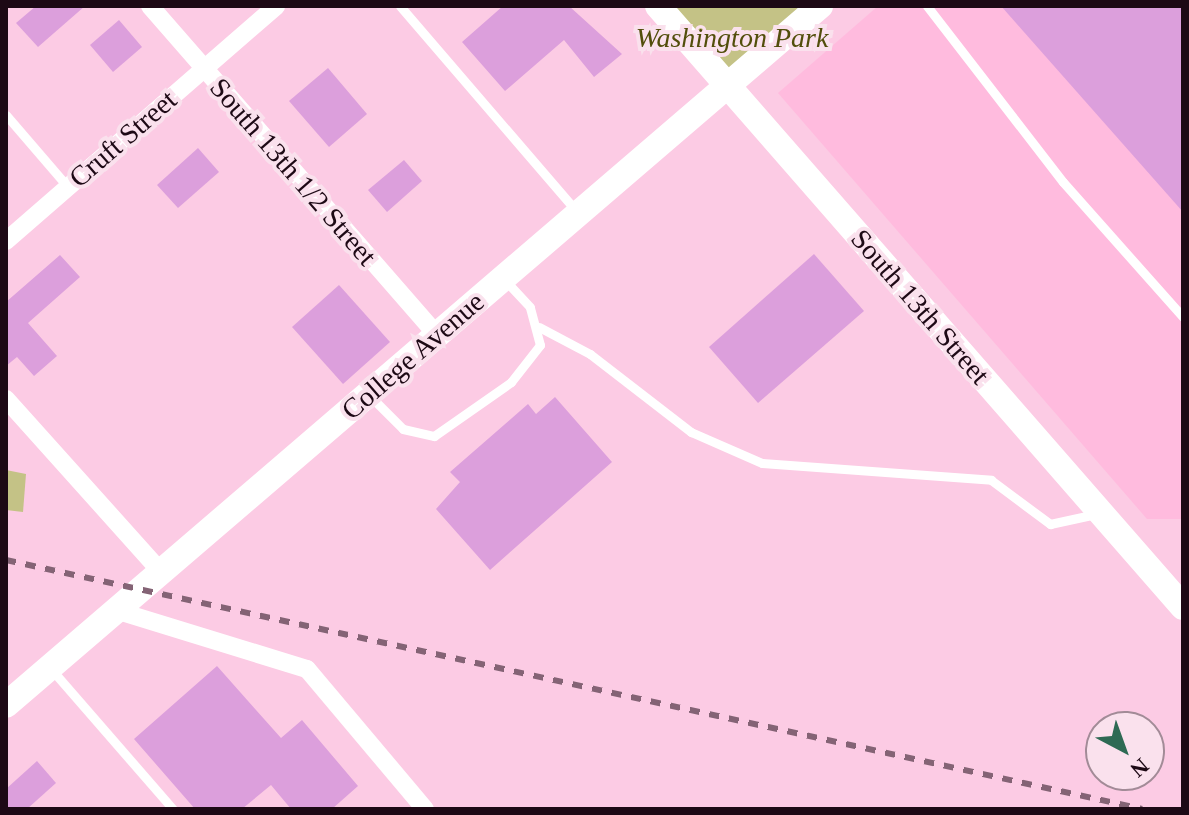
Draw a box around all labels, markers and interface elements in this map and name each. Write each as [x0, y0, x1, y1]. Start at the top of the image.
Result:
park label: Washington Park [636, 21, 828, 55]
street label: South 13th 1/2 Street [203, 71, 383, 273]
street label: Cruft Street [62, 83, 184, 195]
street label: South 13th Street [844, 223, 996, 391]
street label: College Avenue [334, 285, 492, 427]
north arrow [1085, 711, 1165, 791]
text: N [1126, 753, 1154, 783]

